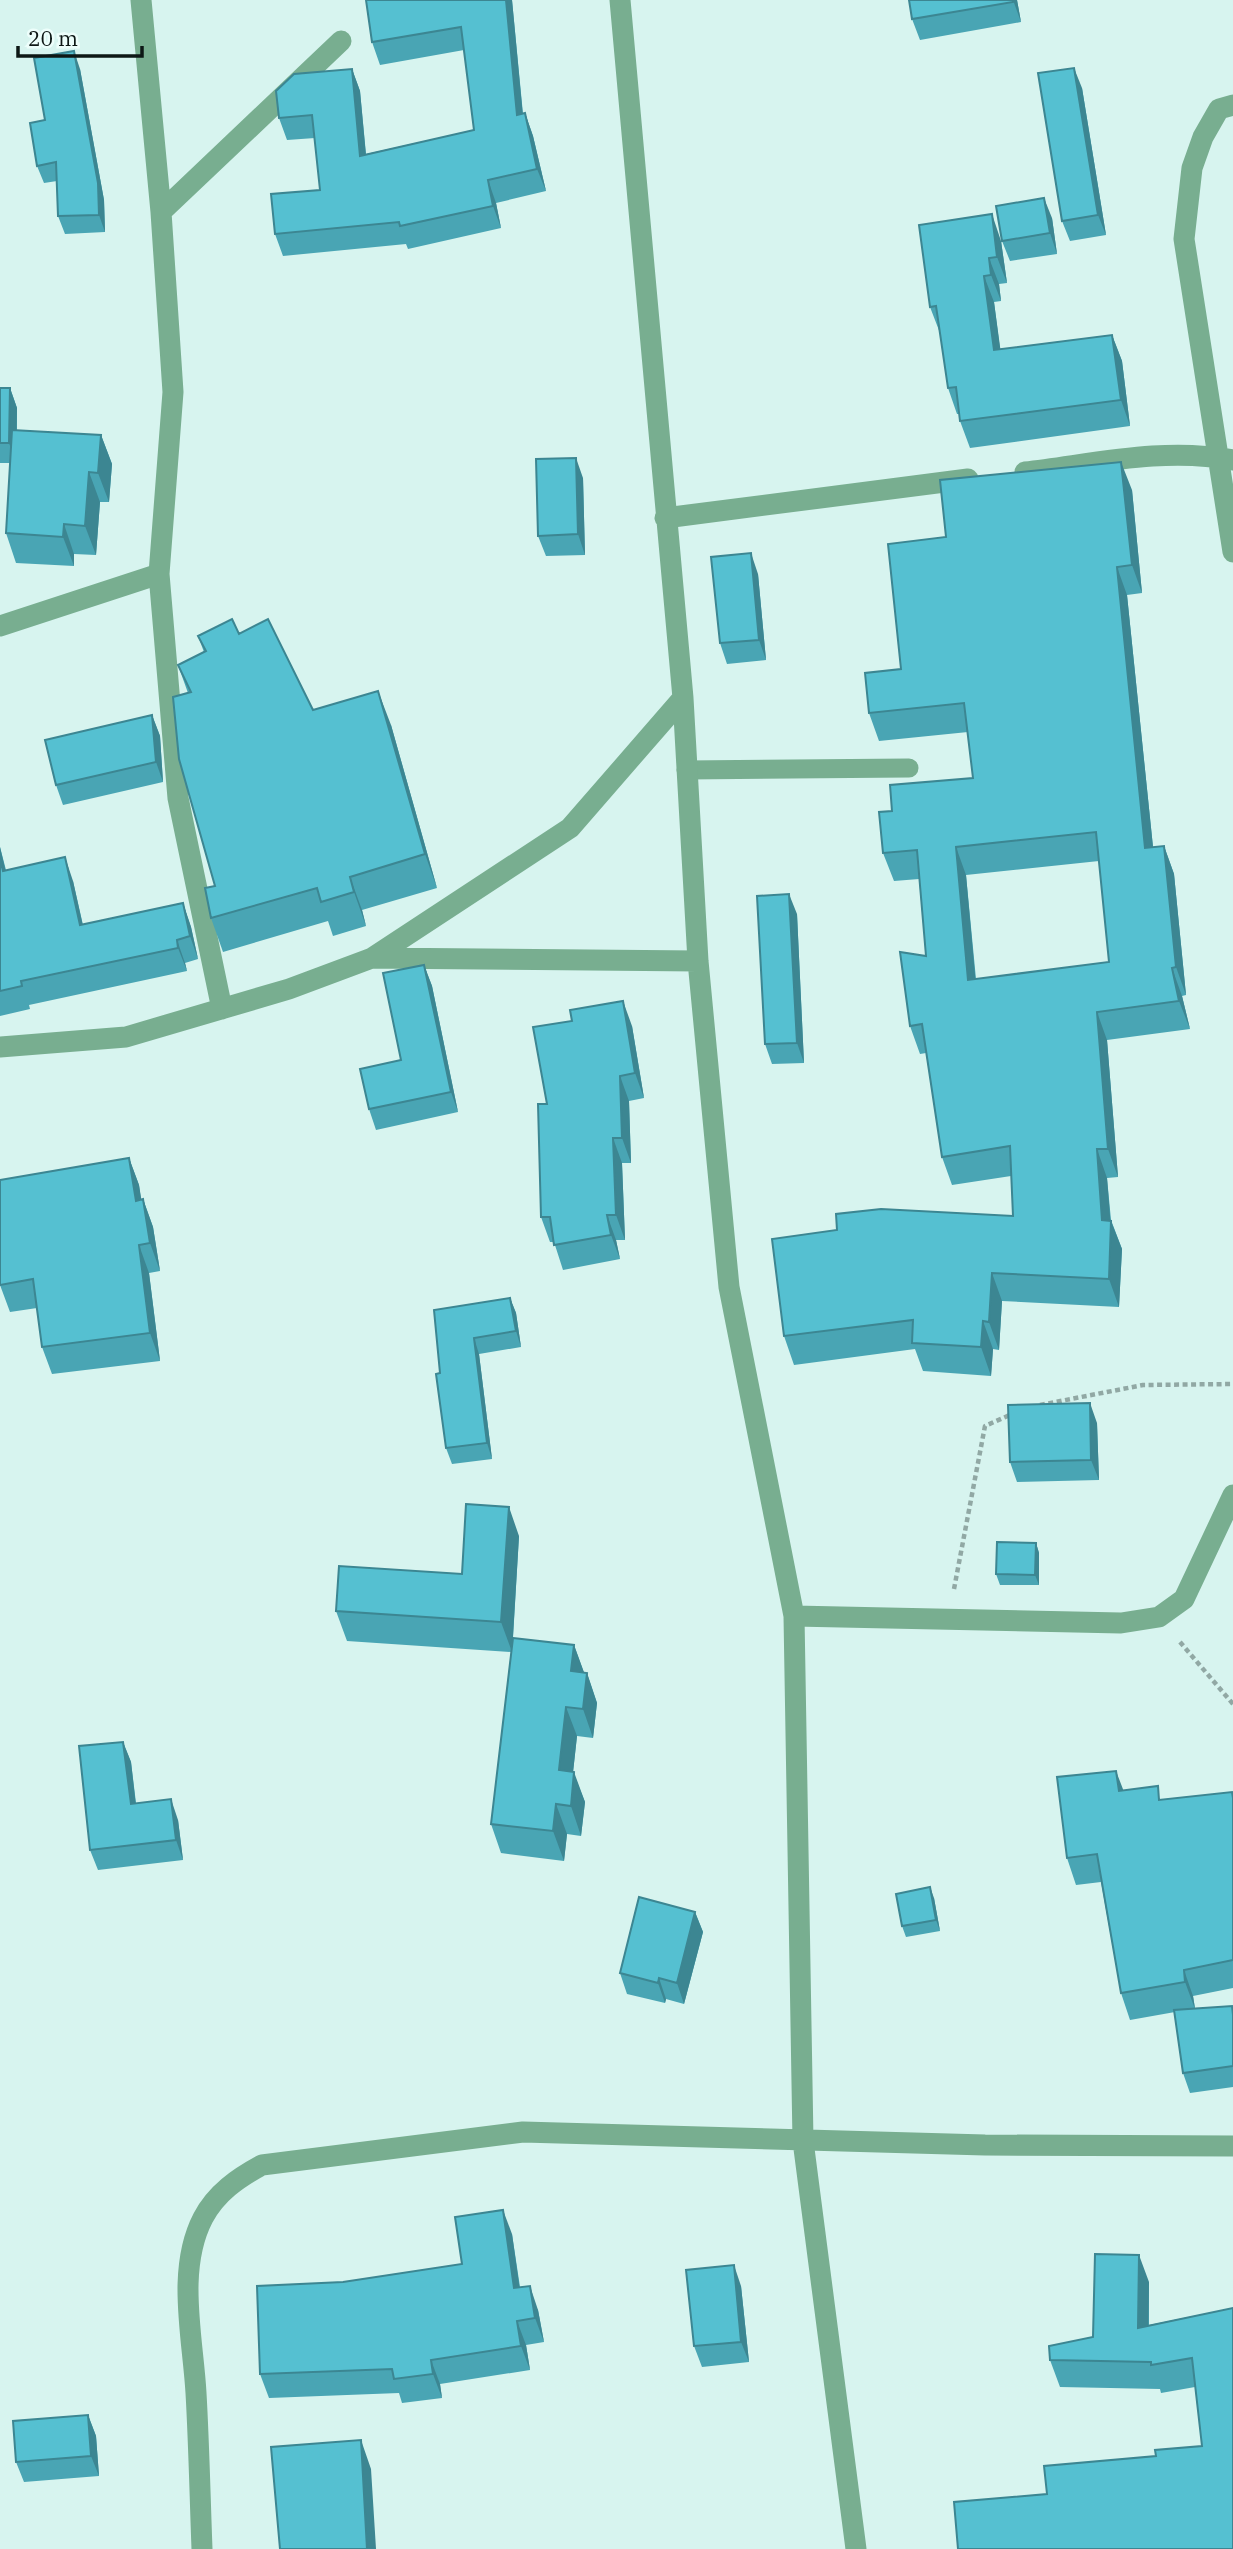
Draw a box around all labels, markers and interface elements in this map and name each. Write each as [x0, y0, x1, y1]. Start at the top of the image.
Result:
scale bar [18, 14, 142, 58]
text: 20 m [28, 24, 78, 52]

